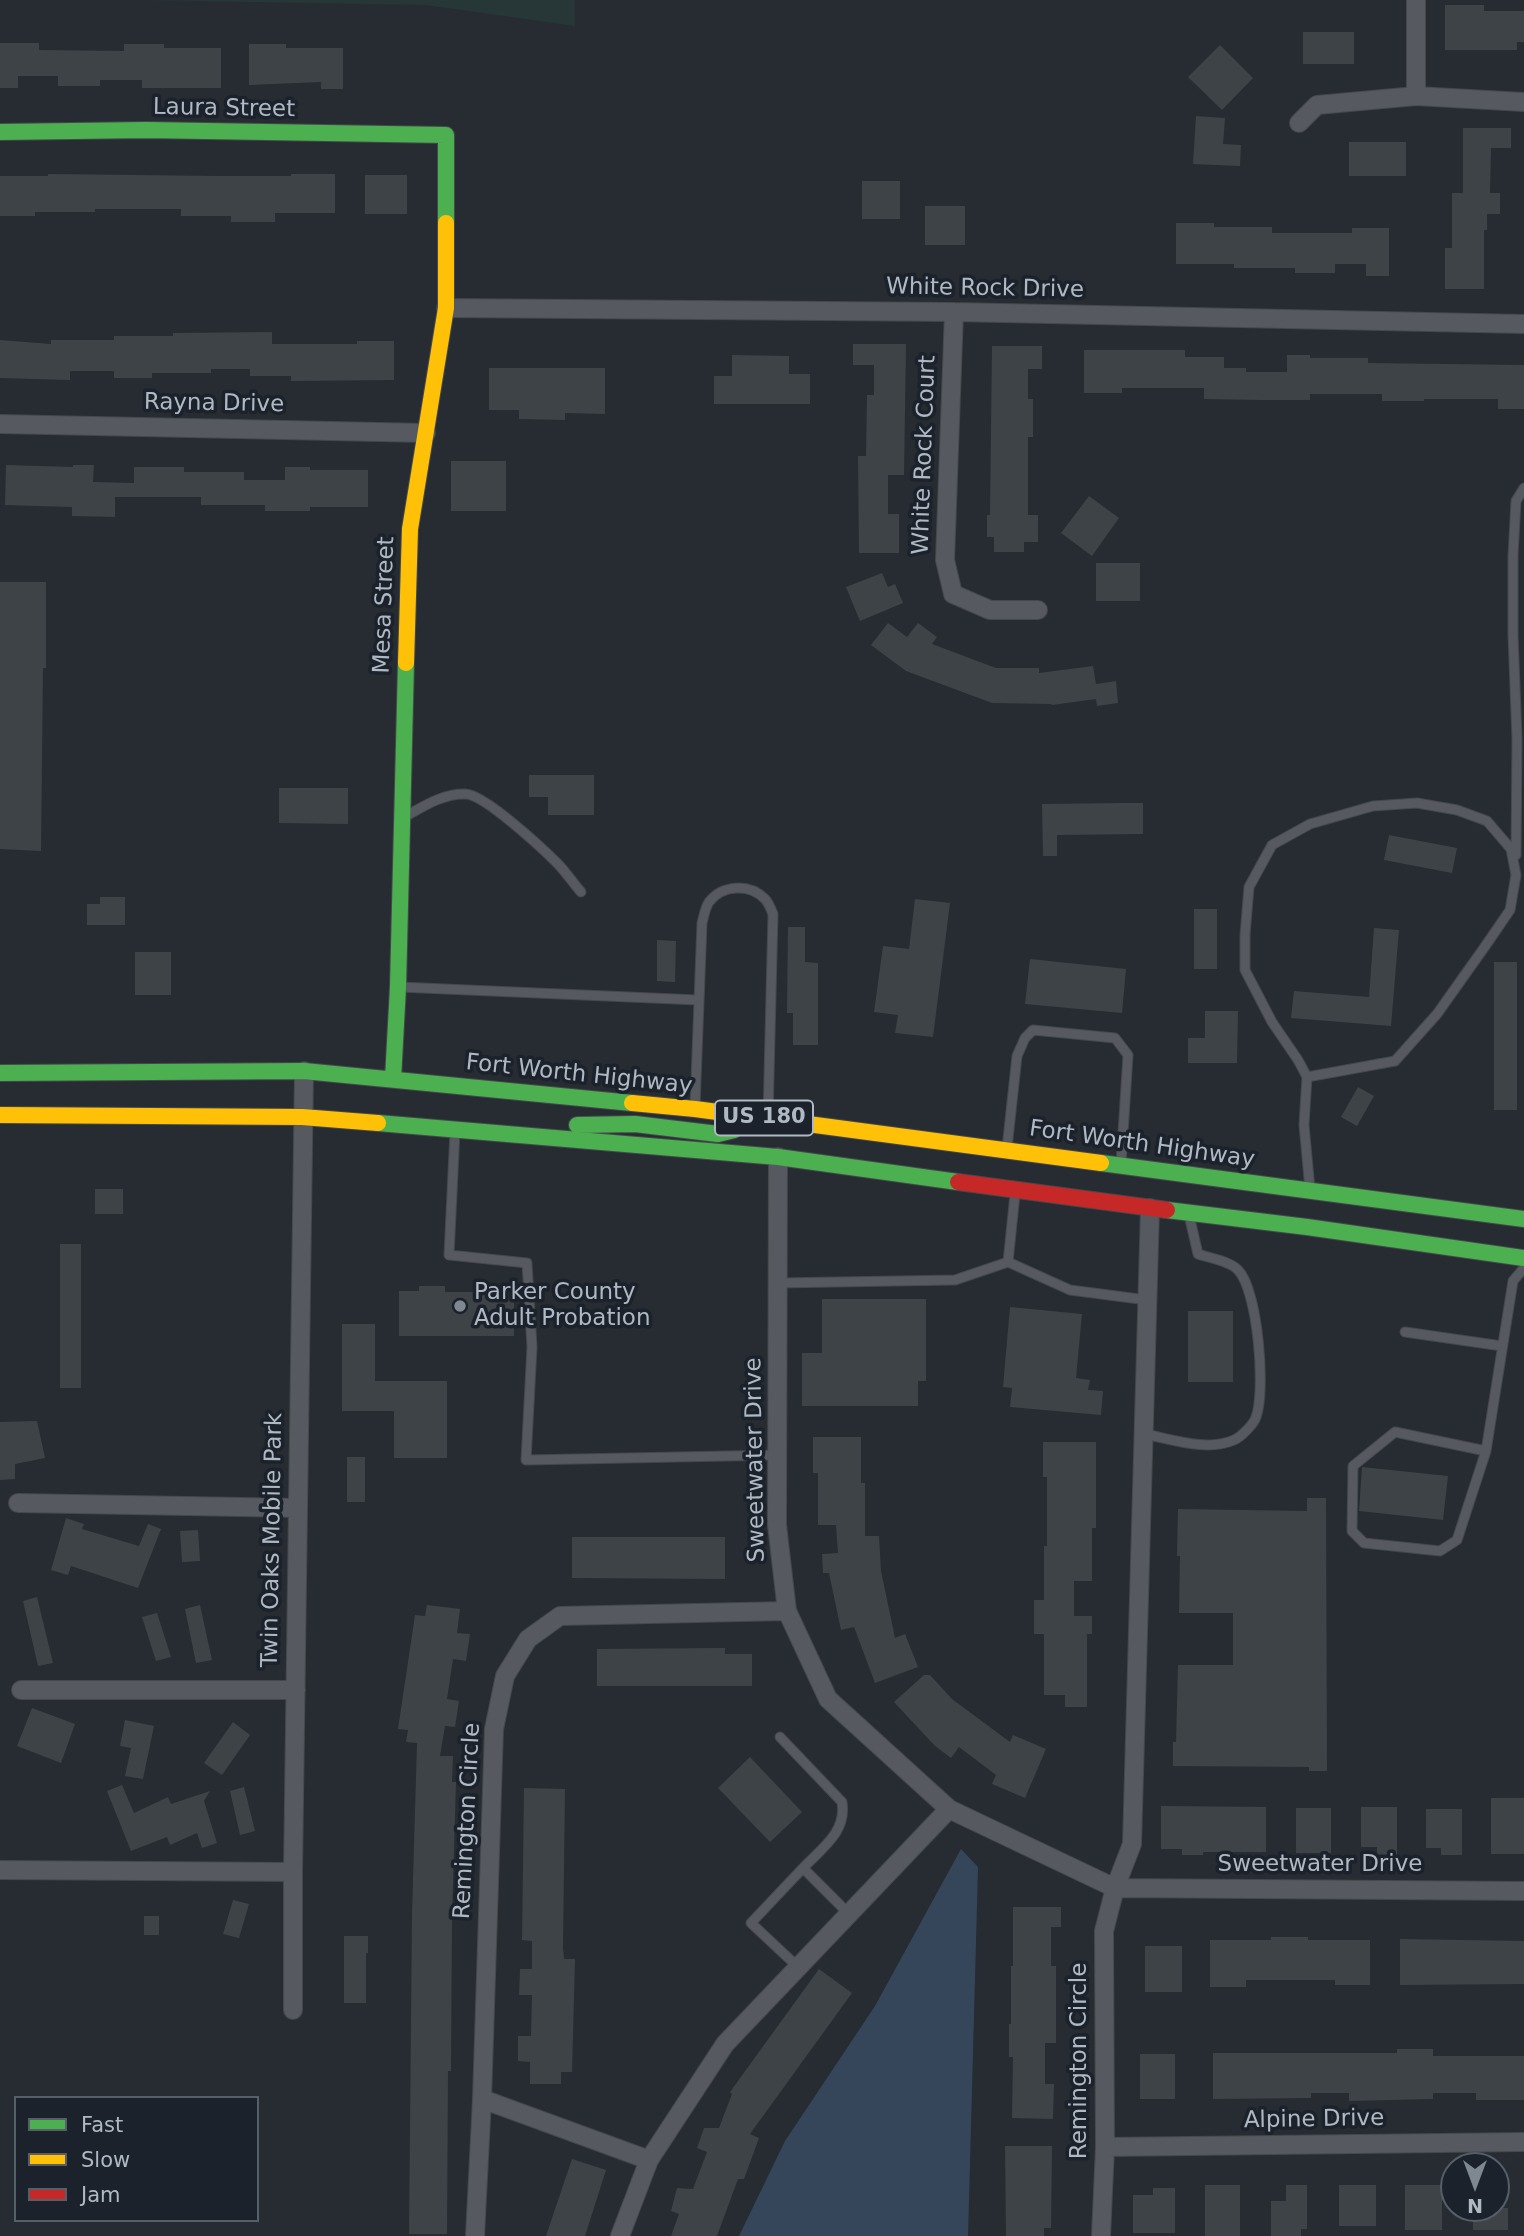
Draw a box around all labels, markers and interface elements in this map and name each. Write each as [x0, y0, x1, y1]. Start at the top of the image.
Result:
street label: Laura Street [153, 94, 295, 124]
street label: White Rock Drive [886, 273, 1084, 305]
street label: White Rock Court [908, 355, 942, 555]
street label: Rayna Drive [144, 389, 284, 419]
street label: Mesa Street [369, 536, 401, 674]
street label: Fort Worth Highway [464, 1049, 694, 1101]
road number: US 180 [715, 1100, 813, 1136]
street label: Fort Worth Highway [1027, 1116, 1257, 1174]
place label: Parker County Adult Probation [474, 1279, 650, 1333]
marker: Parker County Adult Probation [452, 1298, 468, 1314]
street label: Sweetwater Drive [740, 1357, 772, 1563]
street label: Twin Oaks Mobile Park [257, 1412, 289, 1668]
street label: Remington Circle [449, 1722, 487, 1920]
street label: Sweetwater Drive [1218, 1851, 1422, 1879]
street label: Remington Circle [1066, 1963, 1094, 2159]
legend [14, 2096, 259, 2222]
street label: Alpine Drive [1244, 2105, 1384, 2135]
text: Fast [81, 2113, 123, 2137]
text: Slow [81, 2148, 130, 2172]
north arrow [1440, 2152, 1510, 2222]
text: Jam [81, 2183, 121, 2207]
text: N [1467, 2195, 1483, 2217]

